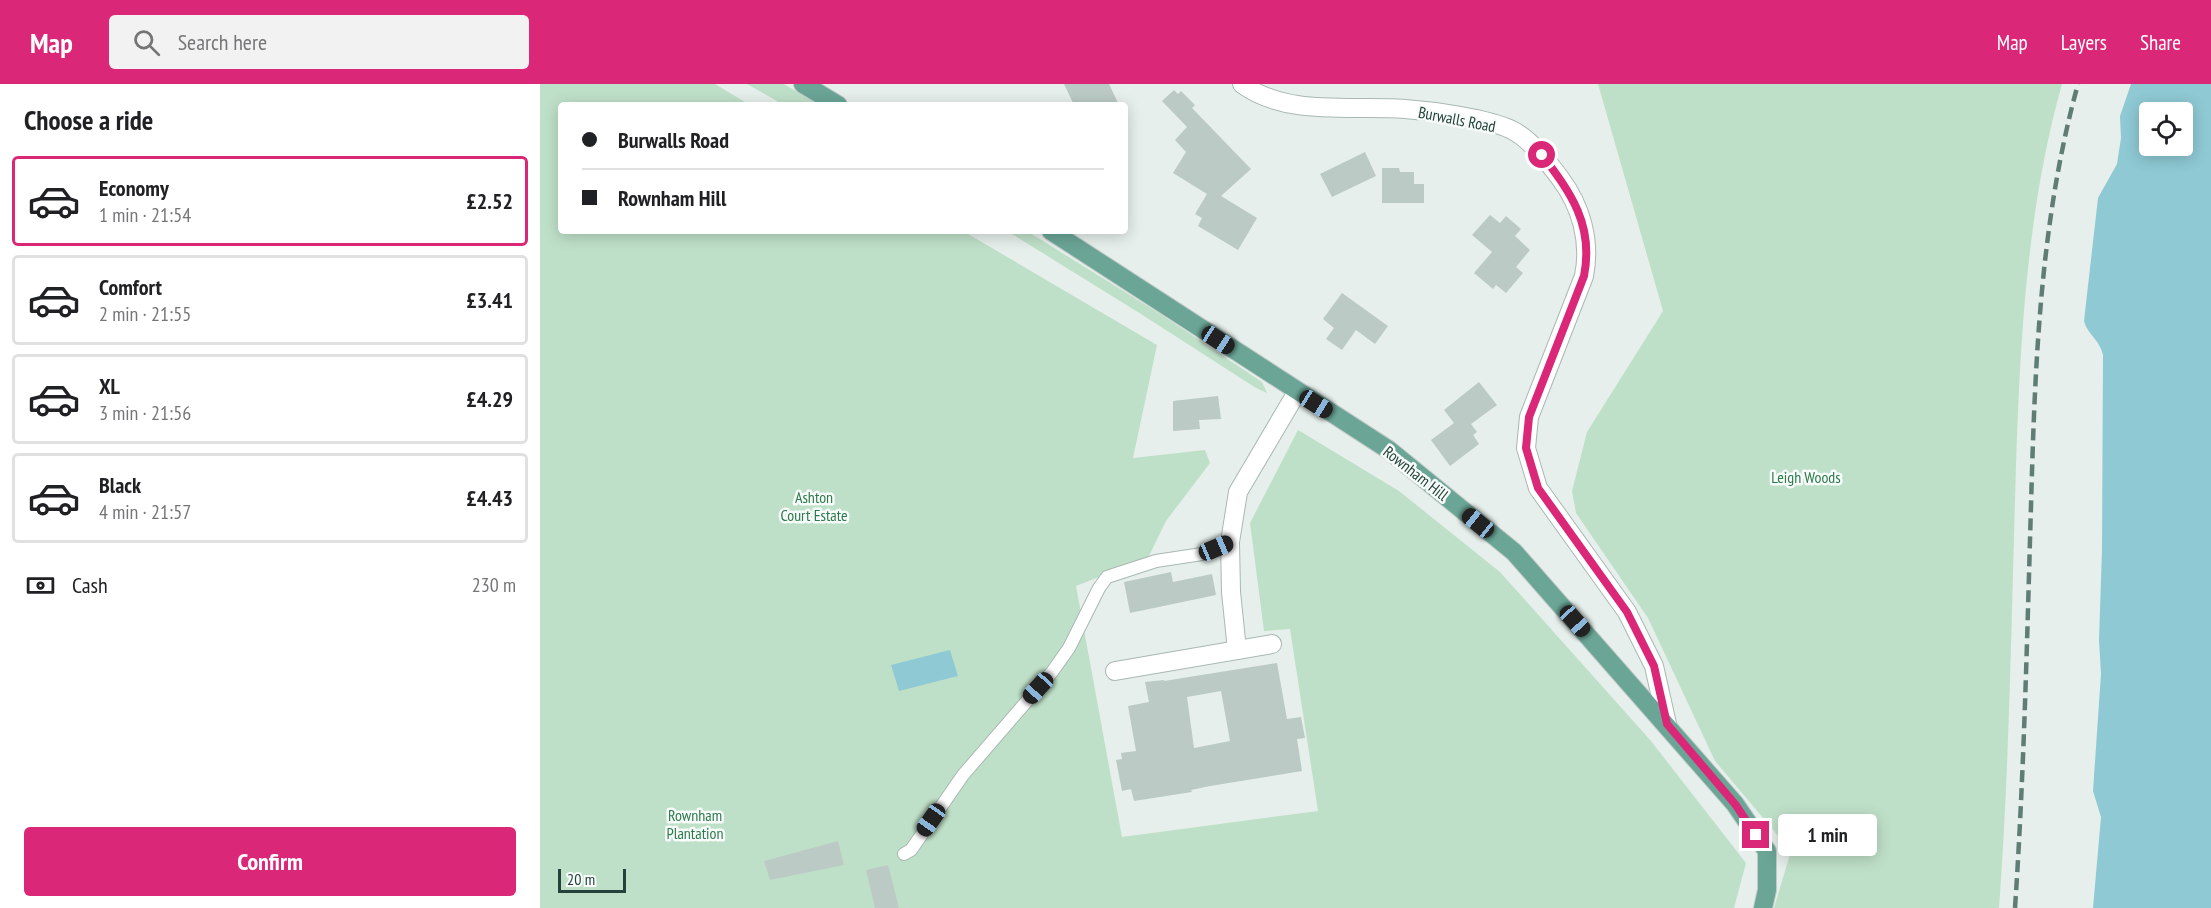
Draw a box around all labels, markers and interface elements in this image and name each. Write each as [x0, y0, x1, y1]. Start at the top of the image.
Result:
search box [109, 15, 529, 69]
text: Map [30, 24, 73, 61]
icon: search [130, 26, 163, 59]
text: Search here [178, 28, 267, 56]
text: Map [1997, 29, 2028, 56]
text: Layers [2061, 29, 2107, 56]
text: Share [2140, 29, 2181, 56]
street label: Burwalls Road [1417, 102, 1497, 136]
map controls [2139, 102, 2193, 156]
button: locate [2139, 102, 2193, 156]
text: Choose a ride [24, 103, 153, 137]
text: Burwalls Road [618, 126, 729, 154]
route start [1528, 141, 1555, 168]
icon: car [27, 174, 81, 228]
text: Economy [99, 174, 169, 202]
text: Rownham Hill [618, 184, 726, 212]
text: £2.52 [466, 187, 513, 215]
text: 1 min · 21:54 [99, 202, 191, 228]
icon: car [27, 273, 81, 327]
text: Comfort [99, 273, 162, 301]
text: £3.41 [466, 286, 513, 314]
text: 2 min · 21:55 [99, 301, 191, 327]
car [1198, 323, 1238, 357]
icon: car [27, 372, 81, 426]
text: XL [99, 372, 120, 400]
text: £4.29 [466, 385, 513, 413]
car [1296, 387, 1336, 421]
text: 3 min · 21:56 [99, 400, 191, 426]
street label: Rownham Hill [1379, 441, 1453, 505]
park label: Leigh Woods [1771, 467, 1841, 487]
icon: car [27, 471, 81, 525]
text: Black [99, 471, 141, 499]
text: £4.43 [466, 484, 513, 512]
park label: Ashton Court Estate [780, 487, 848, 525]
text: 4 min · 21:57 [99, 499, 191, 525]
car [1458, 505, 1498, 541]
car [1196, 533, 1236, 563]
icon: cash [24, 569, 57, 602]
text: Cash [72, 571, 108, 599]
text: 230 m [472, 572, 516, 598]
car [1556, 602, 1594, 640]
car [1019, 669, 1057, 707]
car [913, 800, 949, 840]
park label: Rownham Plantation [667, 805, 723, 843]
callout: 1 min [1777, 814, 1876, 856]
route end [1742, 821, 1769, 848]
text: 1 min [1807, 822, 1848, 848]
button: Confirm [24, 827, 516, 896]
scale bar [558, 866, 626, 894]
text: 20 m [567, 869, 595, 889]

